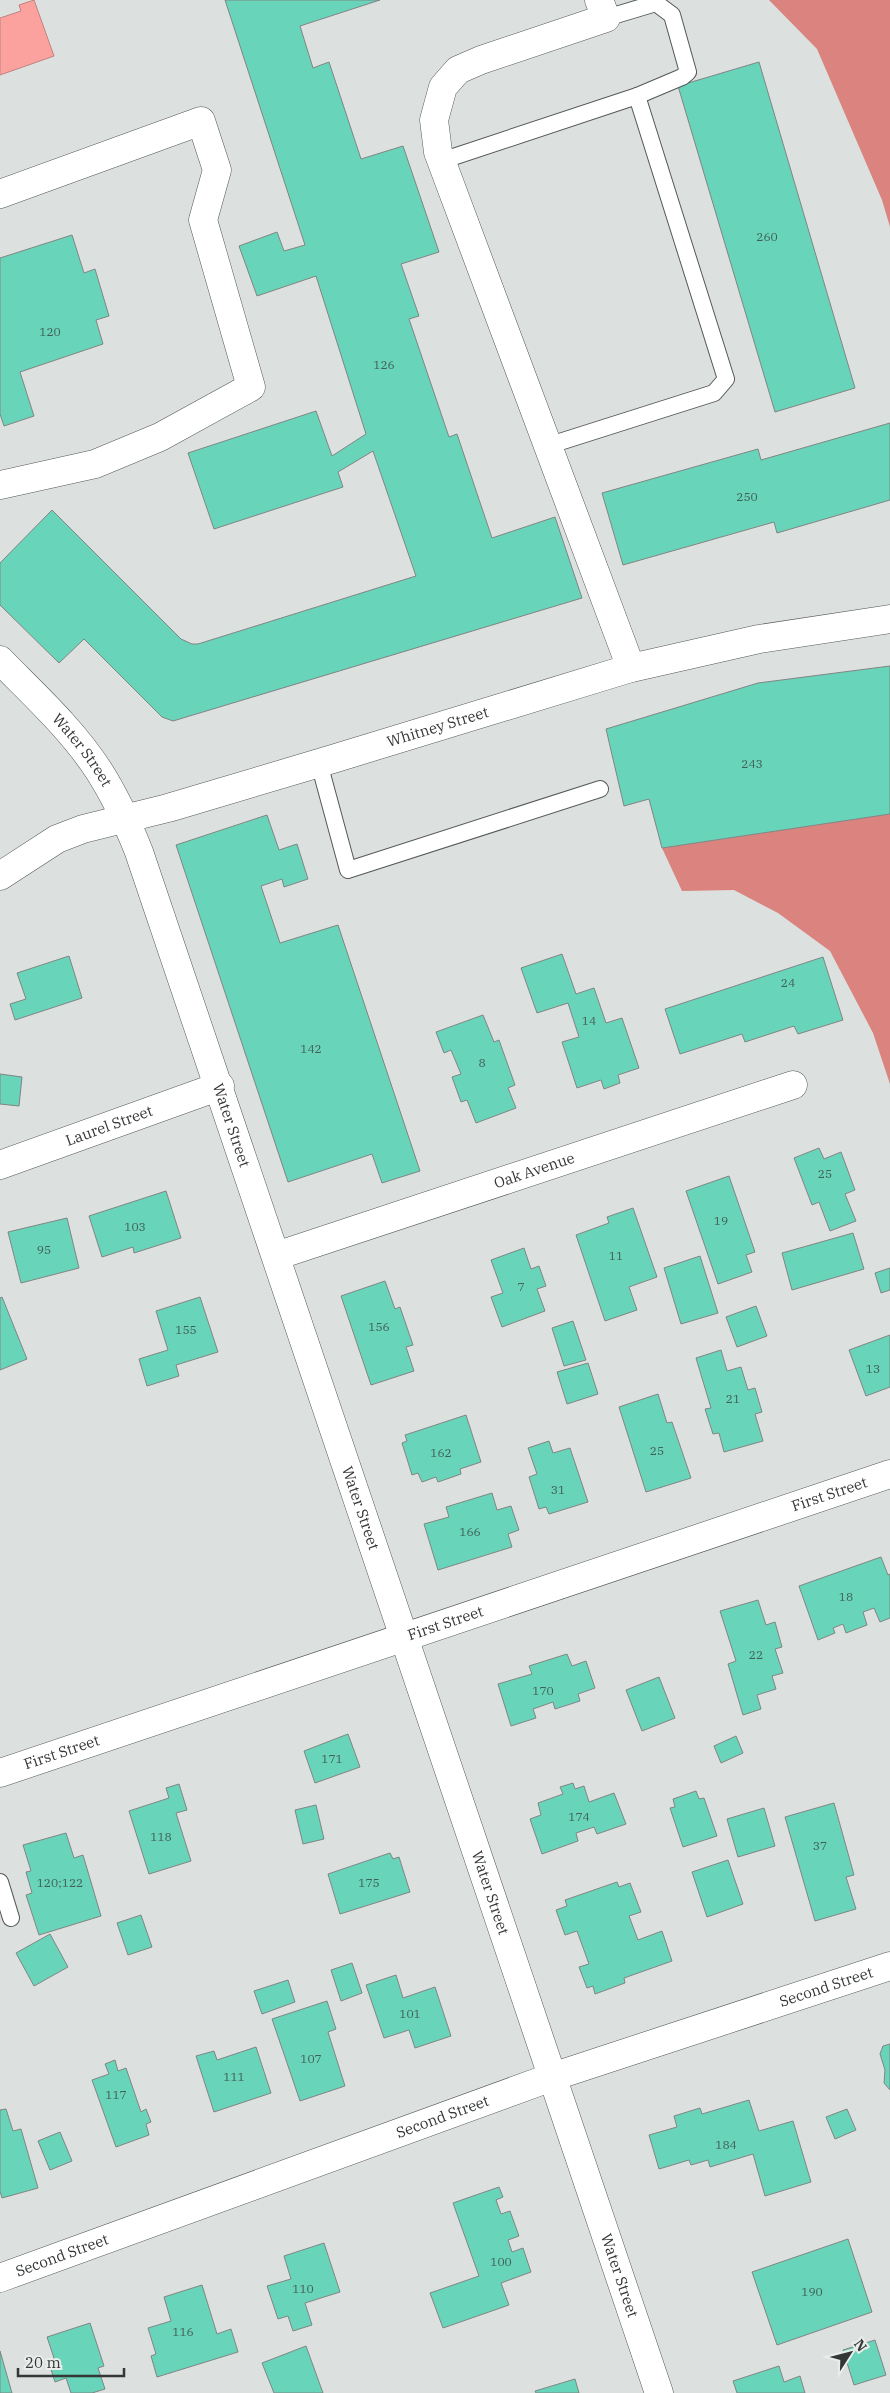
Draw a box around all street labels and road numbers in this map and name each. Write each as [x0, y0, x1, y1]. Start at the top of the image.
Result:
street label: Whitney Street [385, 702, 491, 751]
street label: Water Street [48, 709, 116, 790]
street label: Water Street [209, 1081, 255, 1170]
street label: Laurel Street [63, 1101, 155, 1150]
street label: Oak Avenue [491, 1148, 577, 1192]
street label: Water Street [338, 1464, 384, 1552]
street label: First Street [789, 1472, 870, 1515]
street label: First Street [405, 1601, 486, 1644]
street label: First Street [21, 1730, 102, 1773]
street label: Water Street [468, 1848, 514, 1937]
street label: Second Street [777, 1962, 875, 2011]
street label: Second Street [393, 2091, 491, 2142]
street label: Second Street [13, 2229, 111, 2281]
street label: Water Street [597, 2231, 643, 2320]

